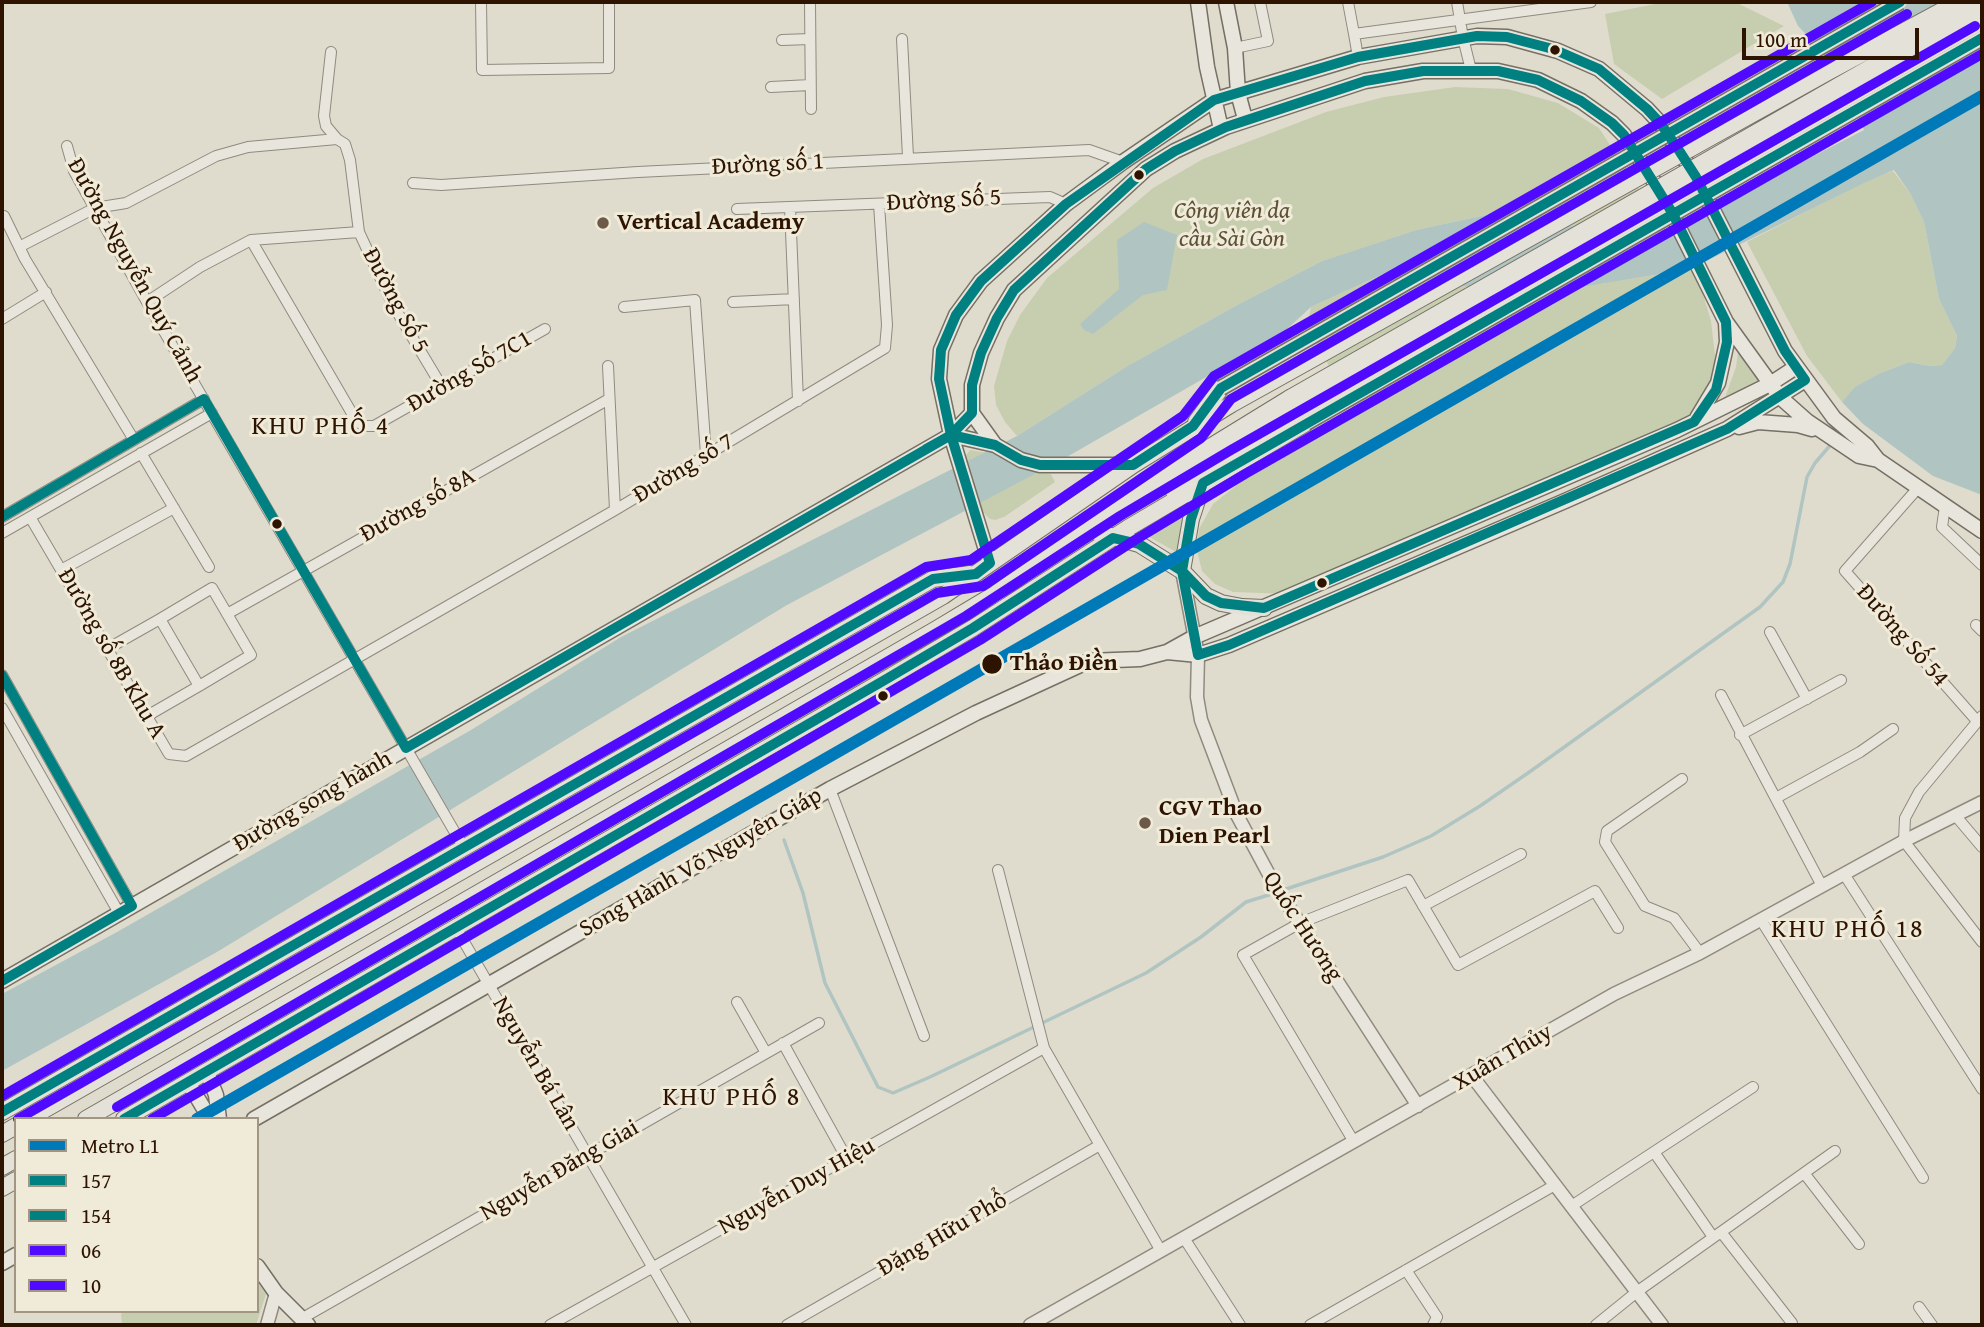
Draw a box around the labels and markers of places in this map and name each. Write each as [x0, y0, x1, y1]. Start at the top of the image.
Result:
unlabelled marker [1548, 43, 1562, 57]
unlabelled marker [1132, 168, 1146, 182]
place label: Vertical Academy [617, 209, 804, 237]
marker: Vertical Academy [595, 215, 611, 231]
unlabelled marker [270, 517, 284, 531]
unlabelled marker [1315, 576, 1329, 590]
place label: Thảo Điền [1010, 650, 1118, 678]
marker: Thảo Điền [980, 652, 1004, 676]
unlabelled marker [876, 689, 890, 703]
place label: CGV Thao Dien Pearl [1159, 795, 1270, 851]
marker: CGV Thao Dien Pearl [1137, 815, 1153, 831]

